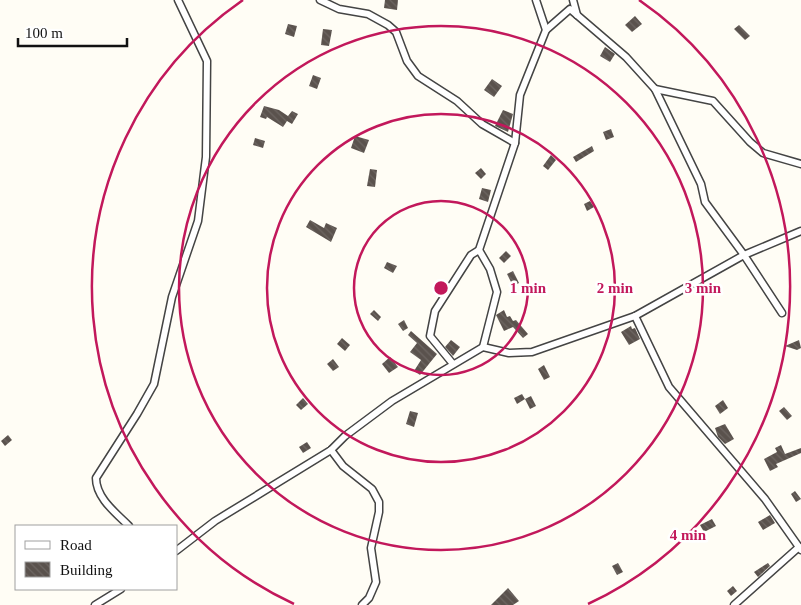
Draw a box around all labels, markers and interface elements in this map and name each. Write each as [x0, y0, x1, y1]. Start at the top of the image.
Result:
scale bar [18, 15, 126, 47]
text: 100 m [25, 25, 63, 41]
centre of rings [432, 279, 450, 297]
text: 1 min [510, 280, 547, 296]
text: 2 min [597, 280, 634, 296]
text: 3 min [685, 280, 722, 296]
legend [15, 525, 178, 590]
text: 4 min [670, 527, 707, 543]
text: Road [60, 537, 92, 553]
text: Building [60, 562, 113, 578]

